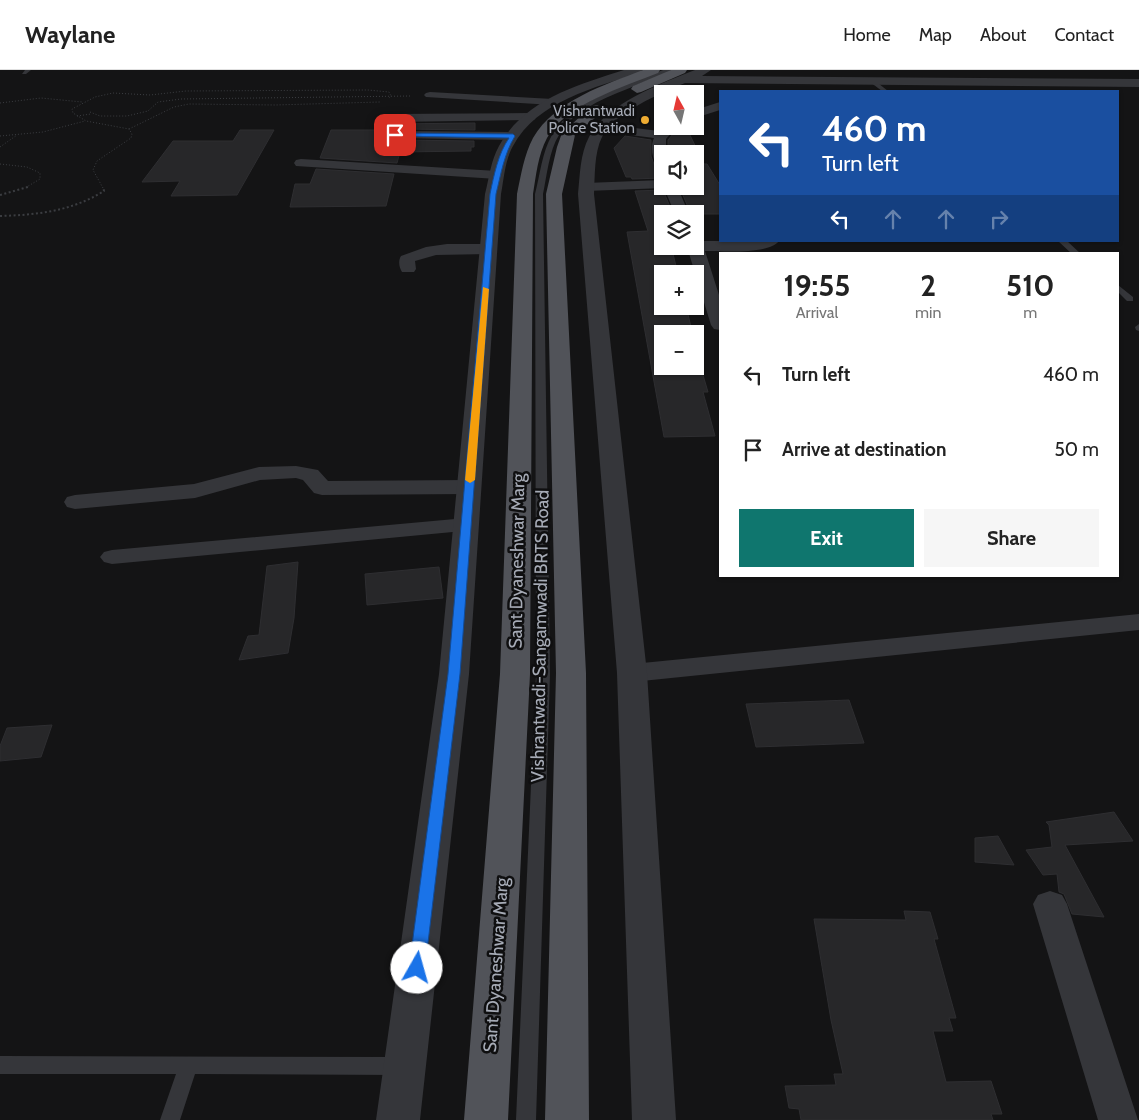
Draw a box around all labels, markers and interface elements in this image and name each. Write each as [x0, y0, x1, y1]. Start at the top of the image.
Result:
text: Waylane [25, 20, 115, 49]
text: Home [843, 24, 891, 46]
text: Map [919, 24, 952, 46]
text: About [980, 24, 1026, 46]
text: Contact [1054, 24, 1114, 46]
north arrow [654, 85, 704, 135]
map controls [654, 85, 704, 375]
place label: Vishrantwadi Police Station [548, 102, 635, 137]
text: 460 m [822, 107, 926, 150]
icon: left [739, 110, 804, 175]
pin [374, 114, 416, 156]
marker: Vishrantwadi Police Station [639, 114, 651, 126]
icon: arrive [381, 121, 409, 149]
button: sound [654, 145, 704, 195]
text: Turn left [822, 150, 899, 177]
button: layers [654, 205, 704, 255]
icon: left [826, 205, 854, 233]
icon: ahead [879, 205, 907, 233]
icon: ahead [932, 205, 960, 233]
icon: right [985, 205, 1013, 233]
button: + [654, 265, 704, 315]
text: 19:55 [784, 267, 850, 304]
text: 2 [920, 267, 936, 304]
text: 510 [1006, 267, 1054, 304]
text: Arrival [796, 303, 838, 322]
text: min [915, 303, 941, 322]
text: m [1023, 303, 1037, 322]
button: − [654, 325, 704, 375]
icon: left [739, 361, 767, 389]
text: Turn left [782, 363, 850, 386]
text: 460 m [1043, 363, 1099, 386]
icon: arrive [739, 436, 767, 464]
text: Arrive at destination [782, 438, 946, 461]
text: 50 m [1055, 438, 1099, 461]
street label: Sant Dyaneshwar Marg [504, 472, 530, 649]
street label: Vishrantwadi-Sangamwadi BRTS Road [526, 490, 554, 782]
button: Exit [739, 509, 914, 567]
button: Share [924, 509, 1099, 567]
street label: Sant Dyaneshwar Marg [479, 876, 513, 1053]
position arrow [390, 941, 442, 993]

